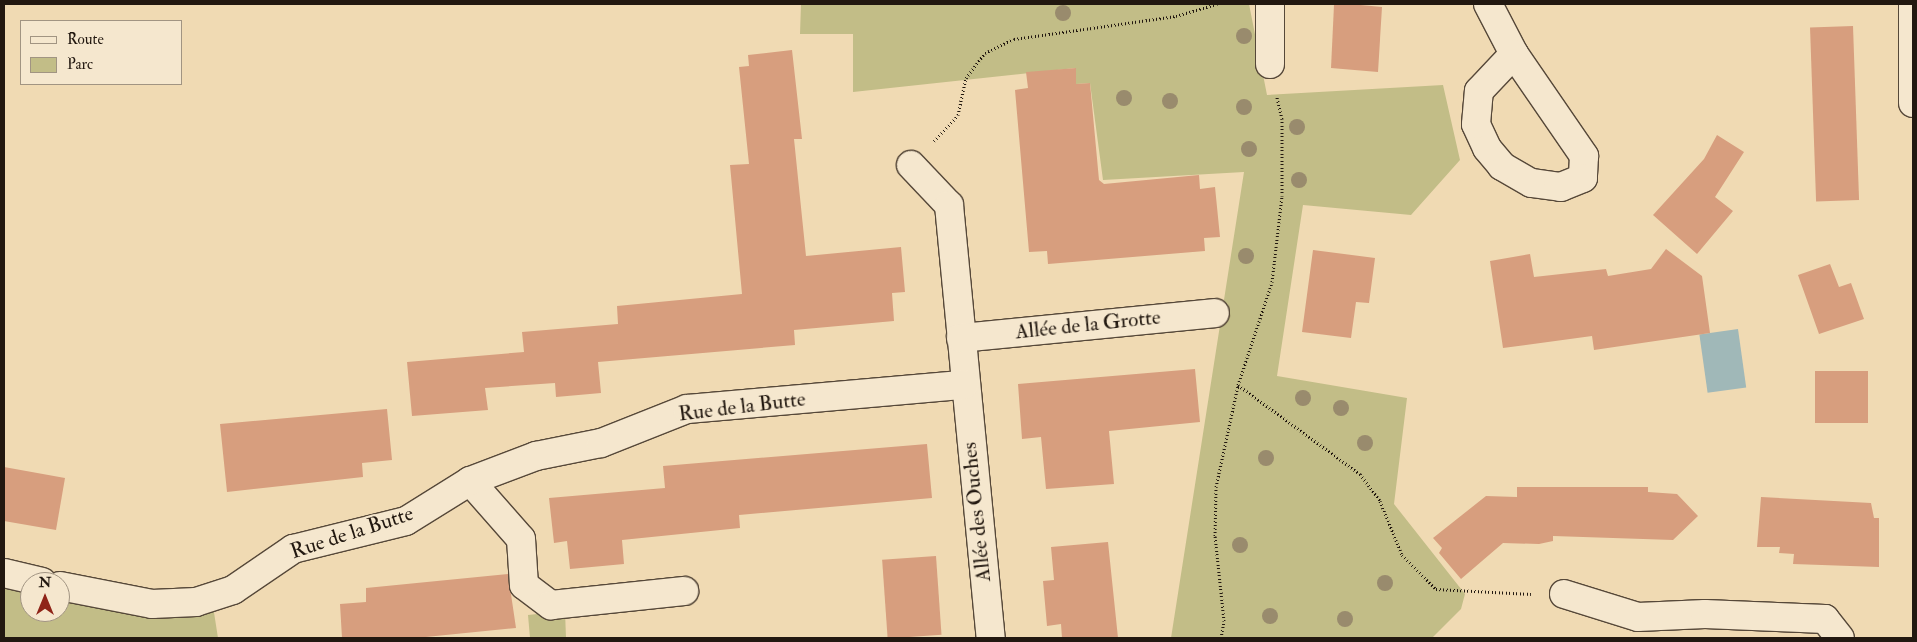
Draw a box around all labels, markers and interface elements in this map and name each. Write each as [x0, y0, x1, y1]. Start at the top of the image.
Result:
legend [20, 20, 182, 85]
text: Route [67, 30, 104, 49]
text: Parc [67, 55, 93, 74]
street label: Allée de la Grotte [1014, 305, 1162, 345]
street label: Rue de la Butte [677, 387, 807, 427]
street label: Allée des Ouches [957, 441, 997, 583]
street label: Rue de la Butte [287, 501, 417, 565]
north arrow [20, 572, 70, 622]
text: N [39, 574, 51, 591]

